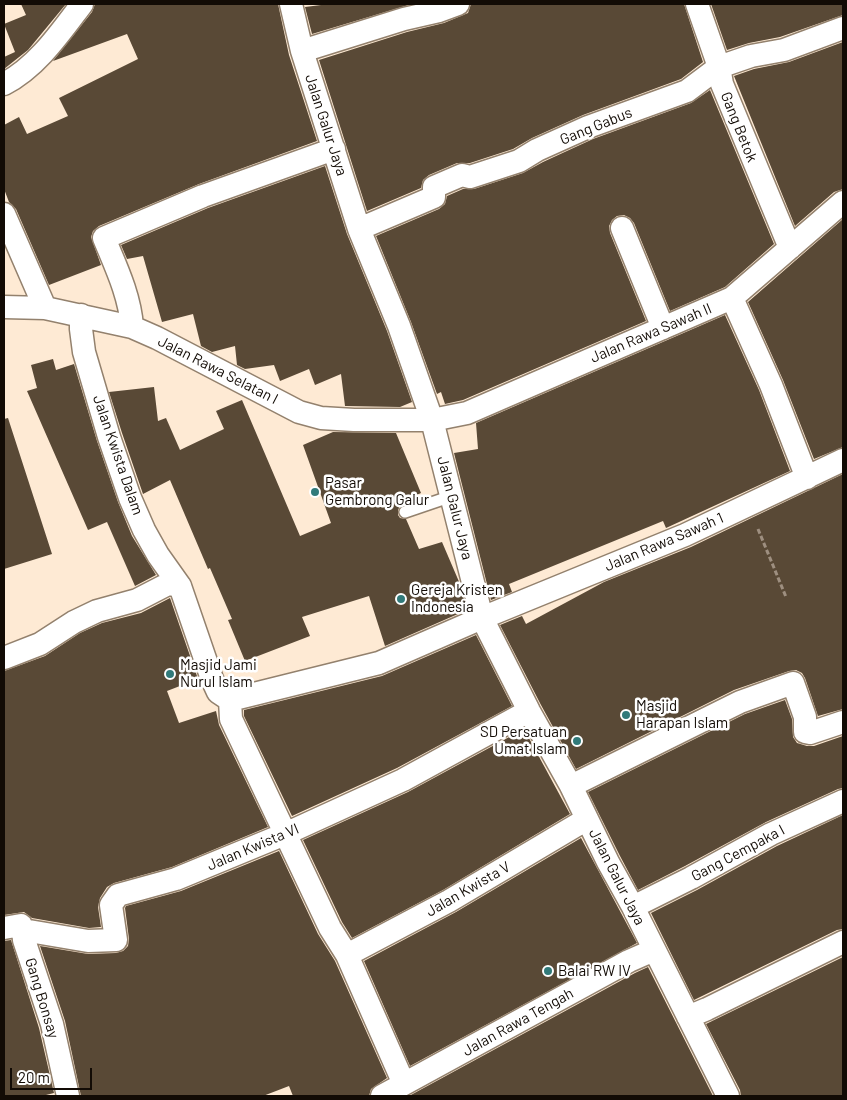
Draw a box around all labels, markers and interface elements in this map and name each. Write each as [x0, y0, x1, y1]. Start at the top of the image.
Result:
street label: Jalan Galur Jaya [301, 72, 351, 178]
street label: Gang Betok [717, 89, 761, 165]
street label: Gang Gabus [557, 103, 635, 149]
street label: Jalan Rawa Sawah II [588, 299, 714, 367]
street label: Jalan Rawa Selatan I [155, 332, 281, 408]
street label: Jalan Kwista Dalam [89, 393, 147, 517]
street label: Jalan Galur Jaya [433, 454, 477, 562]
place label: Pasar Gembrong Galur [325, 474, 429, 509]
marker: Pasar Gembrong Galur [309, 486, 321, 498]
street label: Jalan Rawa Sawah 1 [602, 509, 726, 575]
place label: Gereja Kristen Indonesia [411, 581, 503, 616]
marker: Gereja Kristen Indonesia [395, 593, 407, 605]
place label: Masjid Jami Nurul Islam [180, 656, 257, 691]
marker: Masjid Jami Nurul Islam [164, 668, 176, 680]
place label: Masjid Harapan Islam [636, 697, 728, 732]
marker: Masjid Harapan Islam [620, 709, 632, 721]
place label: SD Persatuan Umat Islam [480, 723, 567, 758]
marker: SD Persatuan Umat Islam [571, 735, 583, 747]
street label: Jalan Kwista VI [204, 820, 302, 874]
street label: Gang Cempaka I [688, 821, 788, 885]
street label: Jalan Galur Jaya [585, 826, 649, 928]
street label: Jalan Kwista V [423, 858, 513, 920]
street label: Gang Bonsay [21, 956, 63, 1040]
place label: Balai RW IV [558, 962, 631, 980]
marker: Balai RW IV [542, 965, 554, 977]
street label: Jalan Rawa Tengah [459, 984, 577, 1060]
scale bar [12, 1058, 95, 1090]
text: 20 m [18, 1068, 50, 1086]

